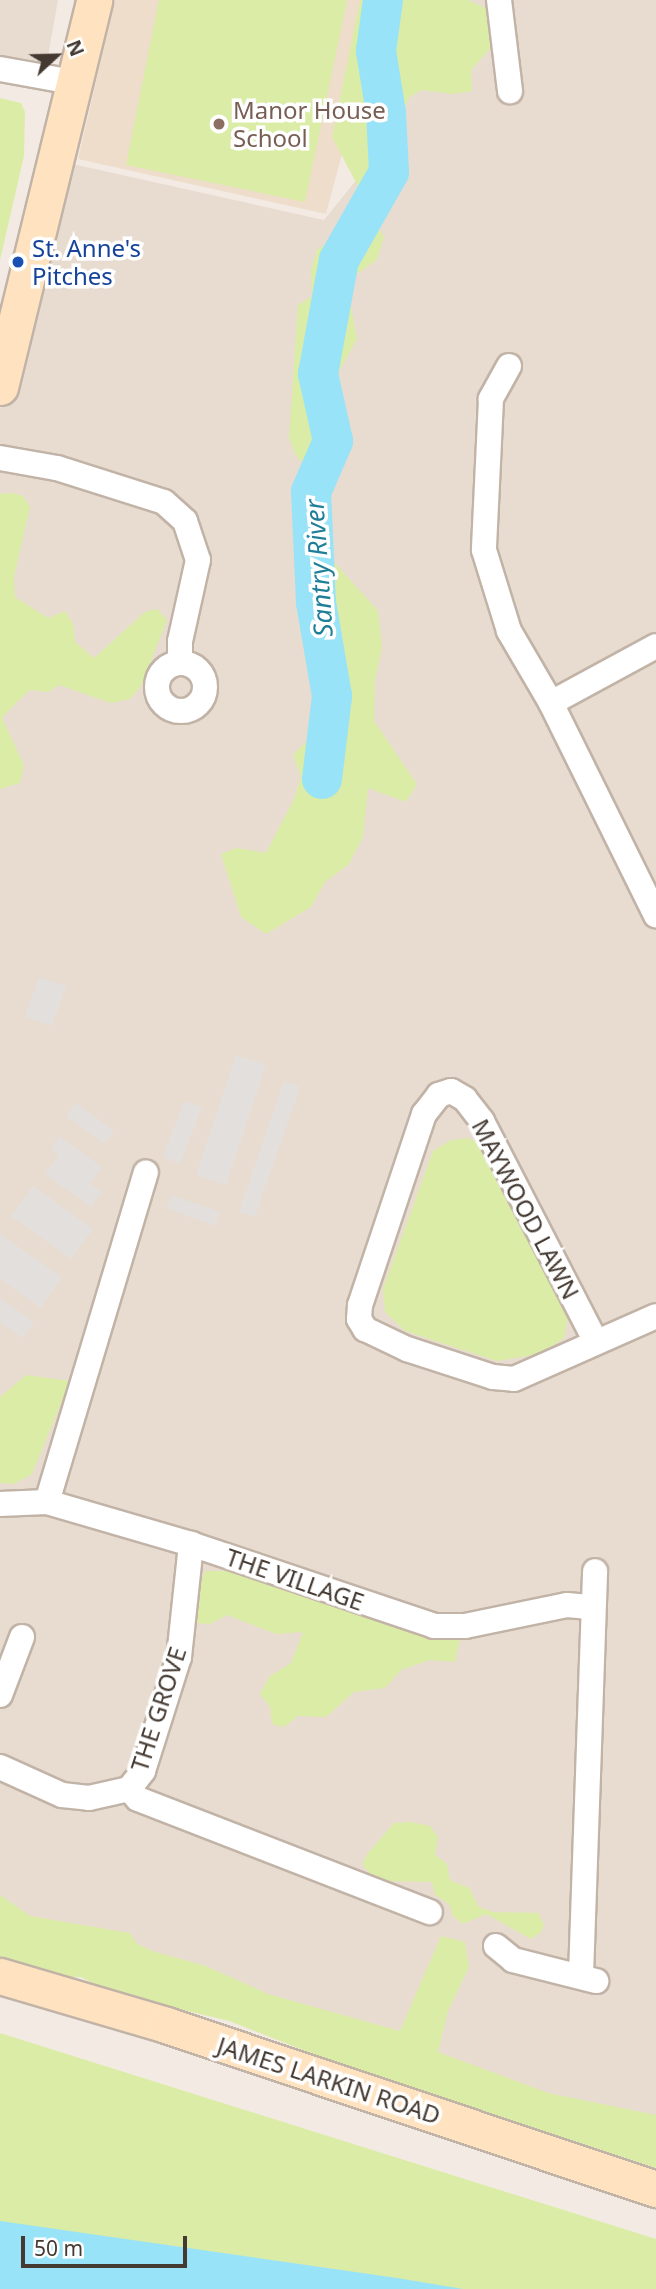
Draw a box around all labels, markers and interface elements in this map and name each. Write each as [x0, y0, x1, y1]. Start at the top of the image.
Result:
north arrow [21, 21, 91, 91]
text: N [61, 36, 90, 60]
place label: Manor House School [233, 96, 386, 152]
marker: Manor House School [211, 116, 227, 132]
place label: St. Anne's Pitches [32, 234, 141, 290]
marker: St. Anne's Pitches [10, 254, 26, 270]
water label: Santry River [299, 498, 339, 638]
street label: MAYWOOD LAWN [466, 1114, 586, 1304]
street label: THE VILLAGE [222, 1542, 368, 1616]
street label: THE GROVE [124, 1643, 192, 1775]
street label: JAMES LARKIN ROAD [214, 2030, 444, 2130]
scale bar [24, 2222, 191, 2266]
text: 50 m [34, 2234, 83, 2262]

